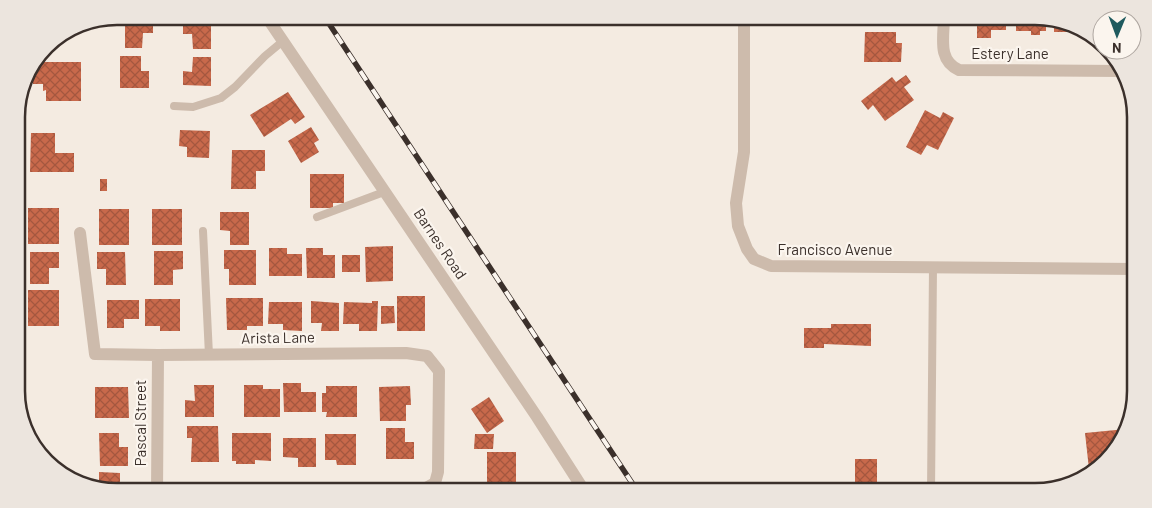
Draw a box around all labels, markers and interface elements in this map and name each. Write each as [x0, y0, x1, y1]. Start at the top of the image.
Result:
north arrow [1092, 10, 1142, 60]
text: N [1112, 40, 1122, 57]
street label: Estery Lane [971, 44, 1049, 62]
street label: Barnes Road [411, 205, 471, 282]
street label: Francisco Avenue [778, 240, 892, 258]
street label: Arista Lane [241, 327, 315, 347]
street label: Pascal Street [131, 380, 149, 466]

